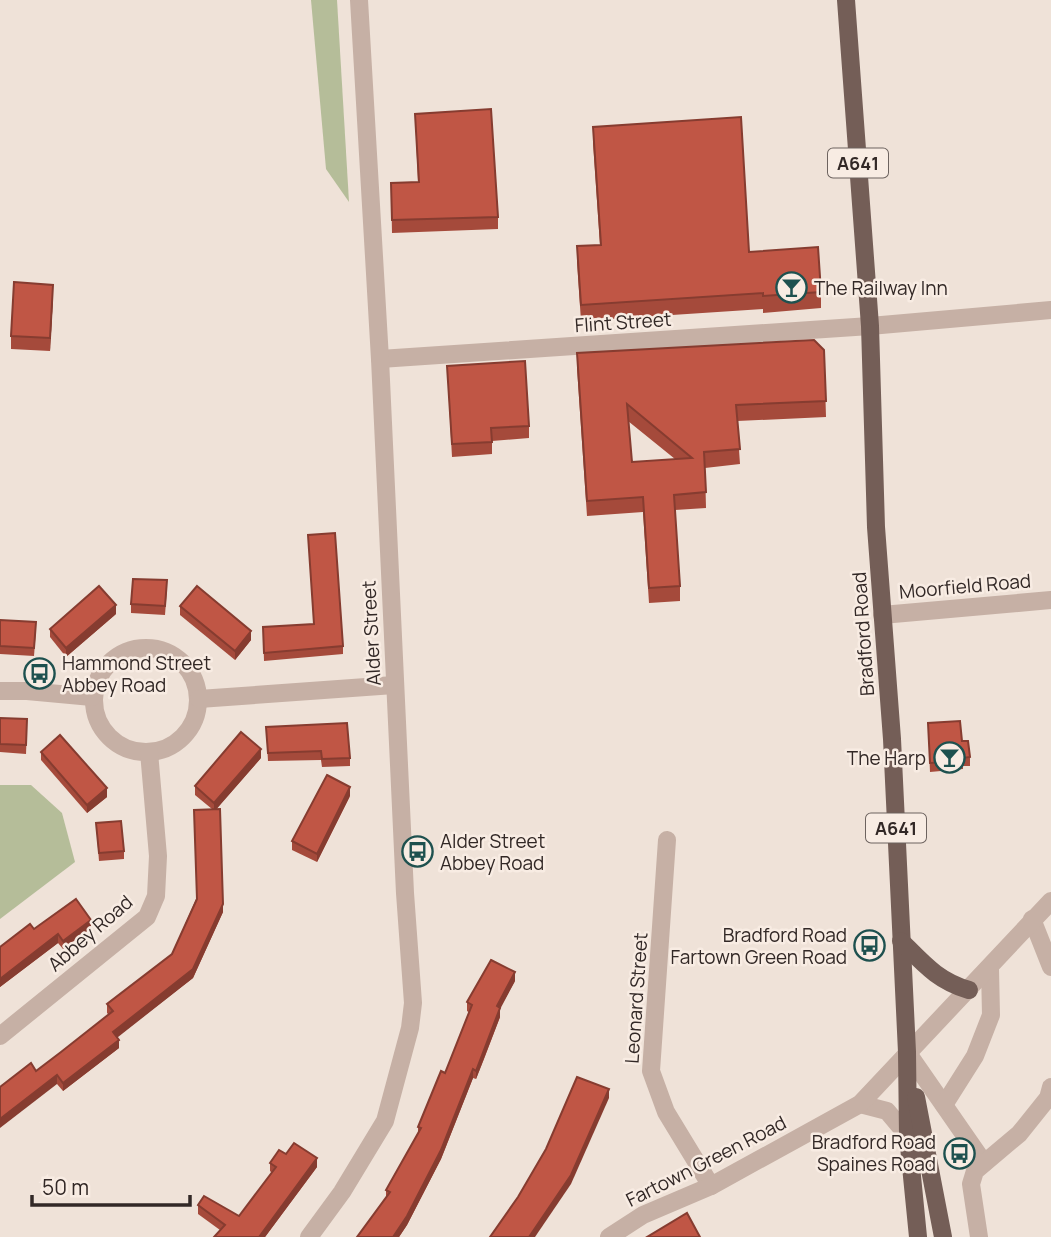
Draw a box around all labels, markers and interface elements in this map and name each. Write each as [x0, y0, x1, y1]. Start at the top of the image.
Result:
road number: A641 [828, 148, 888, 178]
bar icon: The Railway Inn [774, 271, 808, 305]
place label: The Railway Inn [814, 275, 948, 301]
street label: Flint Street [574, 306, 672, 338]
street label: Moorfield Road [898, 567, 1032, 605]
street label: Bradford Road [846, 571, 880, 697]
street label: Alder Street [355, 580, 387, 686]
place label: Hammond Street Abbey Road [62, 650, 211, 698]
bus stop icon: Hammond Street Abbey Road [22, 657, 56, 691]
bar icon: The Harp [932, 741, 966, 775]
place label: The Harp [847, 745, 926, 771]
road number: A641 [866, 814, 926, 842]
place label: Alder Street Abbey Road [440, 828, 545, 876]
bus stop icon: Alder Street Abbey Road [400, 835, 434, 869]
street label: Abbey Road [42, 889, 138, 977]
place label: Bradford Road Fartown Green Road [671, 922, 847, 970]
bus stop icon: Bradford Road Fartown Green Road [853, 929, 887, 963]
street label: Leonard Street [618, 932, 654, 1064]
street label: Fartown Green Road [621, 1109, 791, 1213]
place label: Bradford Road Spaines Road [812, 1129, 936, 1177]
bus stop icon: Bradford Road Spaines Road [942, 1136, 976, 1170]
scale bar [32, 1164, 189, 1208]
text: 50 m [42, 1173, 89, 1201]

